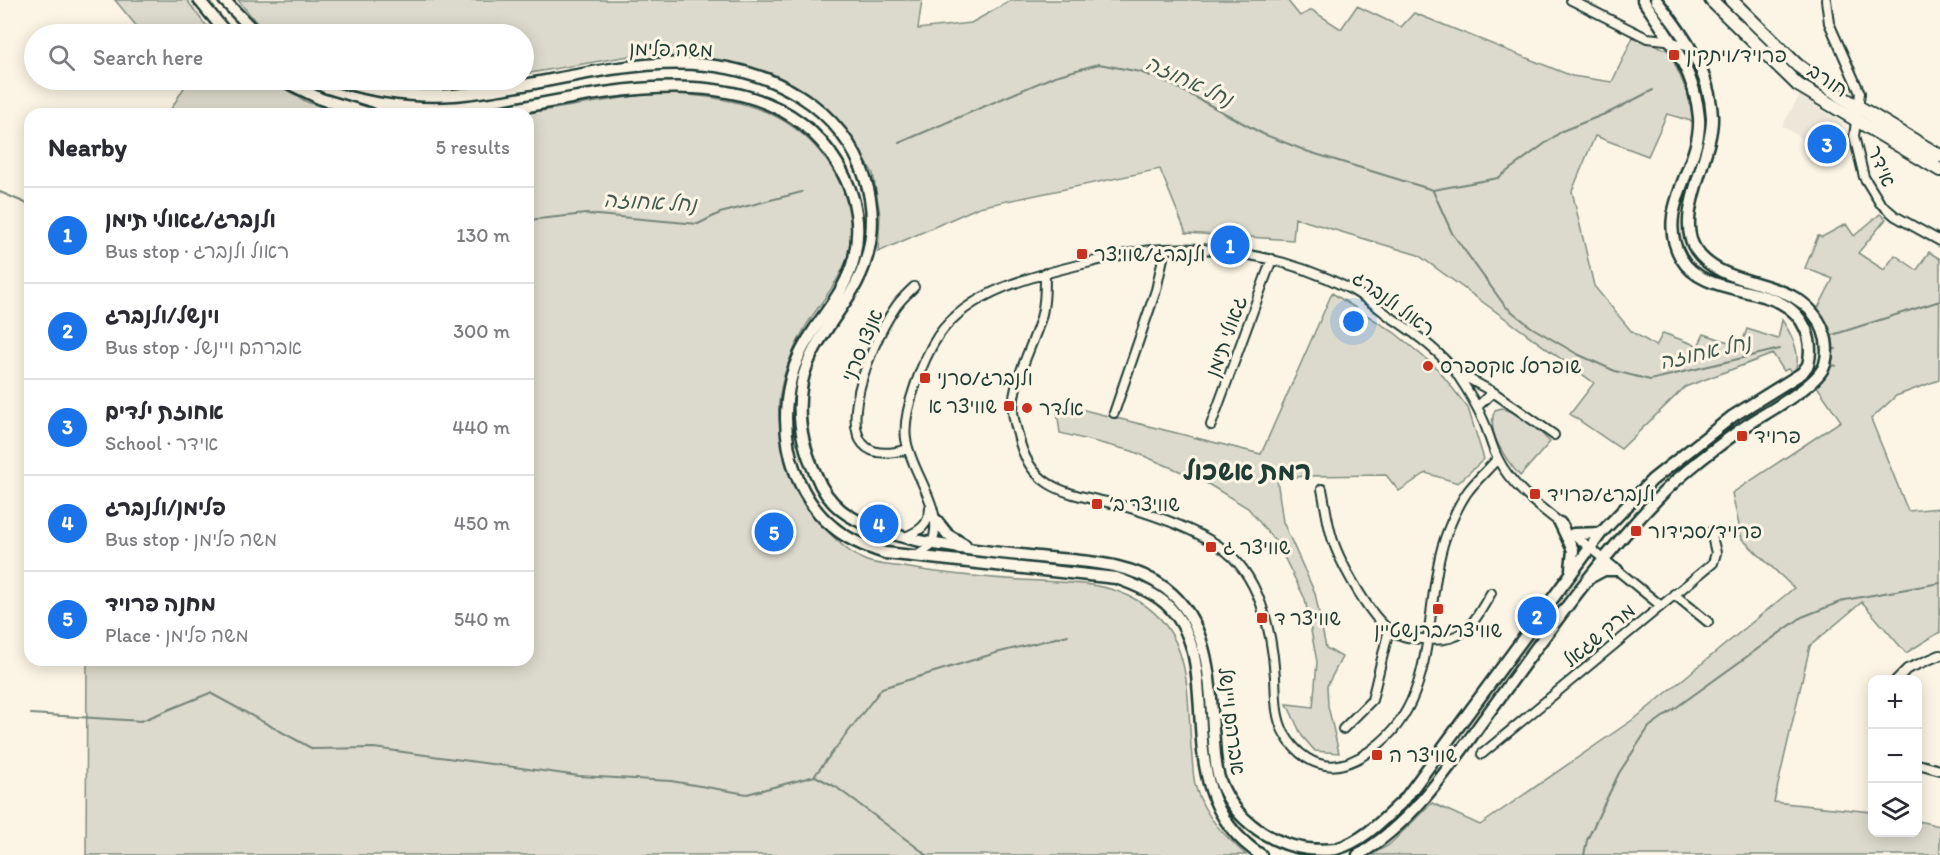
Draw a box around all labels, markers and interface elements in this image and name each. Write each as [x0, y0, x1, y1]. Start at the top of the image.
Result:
search box [24, 24, 534, 90]
street label: משה פלימן [629, 36, 713, 63]
icon: search [45, 41, 78, 74]
place label: פרויד/ויתקין [1686, 43, 1787, 67]
text: Search here [93, 44, 203, 71]
marker: פרויד/ויתקין [1667, 48, 1681, 62]
water label: נחל אחוזה [1142, 50, 1238, 112]
street label: חורב [1803, 58, 1853, 102]
pin: 3 [1808, 122, 1846, 166]
text: Nearby [48, 131, 127, 163]
text: 5 results [436, 135, 510, 159]
street label: אידר [1863, 142, 1901, 190]
water label: נחל אחוזה [603, 187, 699, 217]
text: ולנברג/גאולי תימן [105, 206, 276, 233]
pin: 1 [1210, 222, 1250, 268]
text: 1 [63, 223, 72, 247]
text: 130 m [456, 223, 510, 247]
text: Bus stop · ראול ולנברג [105, 239, 289, 263]
place label: ולנברג/שוויצר [1094, 242, 1206, 266]
marker: ולנברג/שוויצר [1075, 247, 1089, 261]
street label: ראול ולנברג [1348, 265, 1440, 341]
street label: גאולי תימן [1200, 292, 1253, 380]
text: וינשל/ולנברג [105, 302, 220, 329]
street label: אנצו סרני [836, 305, 888, 385]
your location [1339, 307, 1368, 336]
text: 2 [62, 319, 73, 343]
text: 300 m [453, 319, 510, 343]
water label: נחל אחוזה [1657, 328, 1755, 374]
text: Bus stop · אברהם ויינשל [105, 335, 302, 359]
place label: שופרסל אקספרס [1440, 354, 1581, 378]
marker: שופרסל אקספרס [1421, 359, 1435, 373]
place label: ולנברג/סרני [937, 366, 1033, 390]
marker: ולנברג/סרני [918, 371, 932, 385]
place label: שוויצר א [928, 394, 997, 418]
place label: אלדר [1039, 396, 1084, 420]
text: אחוזת ילדים [105, 398, 224, 425]
marker: שוויצר א [1002, 399, 1016, 413]
marker: אלדר [1020, 401, 1034, 415]
text: 3 [62, 415, 73, 439]
text: 440 m [452, 415, 510, 439]
place label: פרויד [1754, 424, 1801, 448]
marker: פרויד [1735, 429, 1749, 443]
text: School · אידר [105, 431, 218, 455]
district label: רמת אשכול [1183, 455, 1311, 487]
place label: ולנברג/פרויד [1547, 482, 1655, 506]
marker: ולנברג/פרויד [1528, 487, 1542, 501]
place label: שוויצר ב׳ [1109, 492, 1180, 516]
text: פלימן/ולנברג [105, 494, 226, 521]
marker: שוויצר ב׳ [1090, 497, 1104, 511]
pin: 4 [860, 502, 898, 546]
pin: 5 [754, 510, 794, 554]
text: 4 [61, 511, 74, 535]
text: 450 m [454, 511, 510, 535]
place label: פרויד/סבידור [1648, 519, 1762, 543]
marker: פרויד/סבידור [1629, 524, 1643, 538]
text: Bus stop · משה פלימן [105, 527, 277, 551]
place label: שוויצר ג [1223, 535, 1291, 559]
marker: שוויצר ג [1204, 540, 1218, 554]
text: מחנה פרויד [105, 590, 216, 617]
pin: 2 [1518, 594, 1556, 638]
street label: מרק שגאל [1558, 598, 1640, 672]
marker: שוויצר/ברנשטיין [1431, 602, 1445, 616]
place label: שוויצר ד [1274, 606, 1341, 630]
text: 5 [62, 607, 73, 631]
text: 540 m [454, 607, 510, 631]
marker: שוויצר ד [1255, 611, 1269, 625]
place label: שוויצר/ברנשטיין [1374, 618, 1502, 642]
text: Place · משה פלימן [105, 623, 249, 647]
street label: אברהם ויינשל [1213, 666, 1251, 776]
map controls [1868, 675, 1922, 837]
button: + [1868, 675, 1922, 729]
button: − [1868, 729, 1922, 783]
place label: שוויצר ה [1389, 743, 1458, 767]
marker: שוויצר ה [1370, 748, 1384, 762]
button: layers [1868, 783, 1922, 837]

